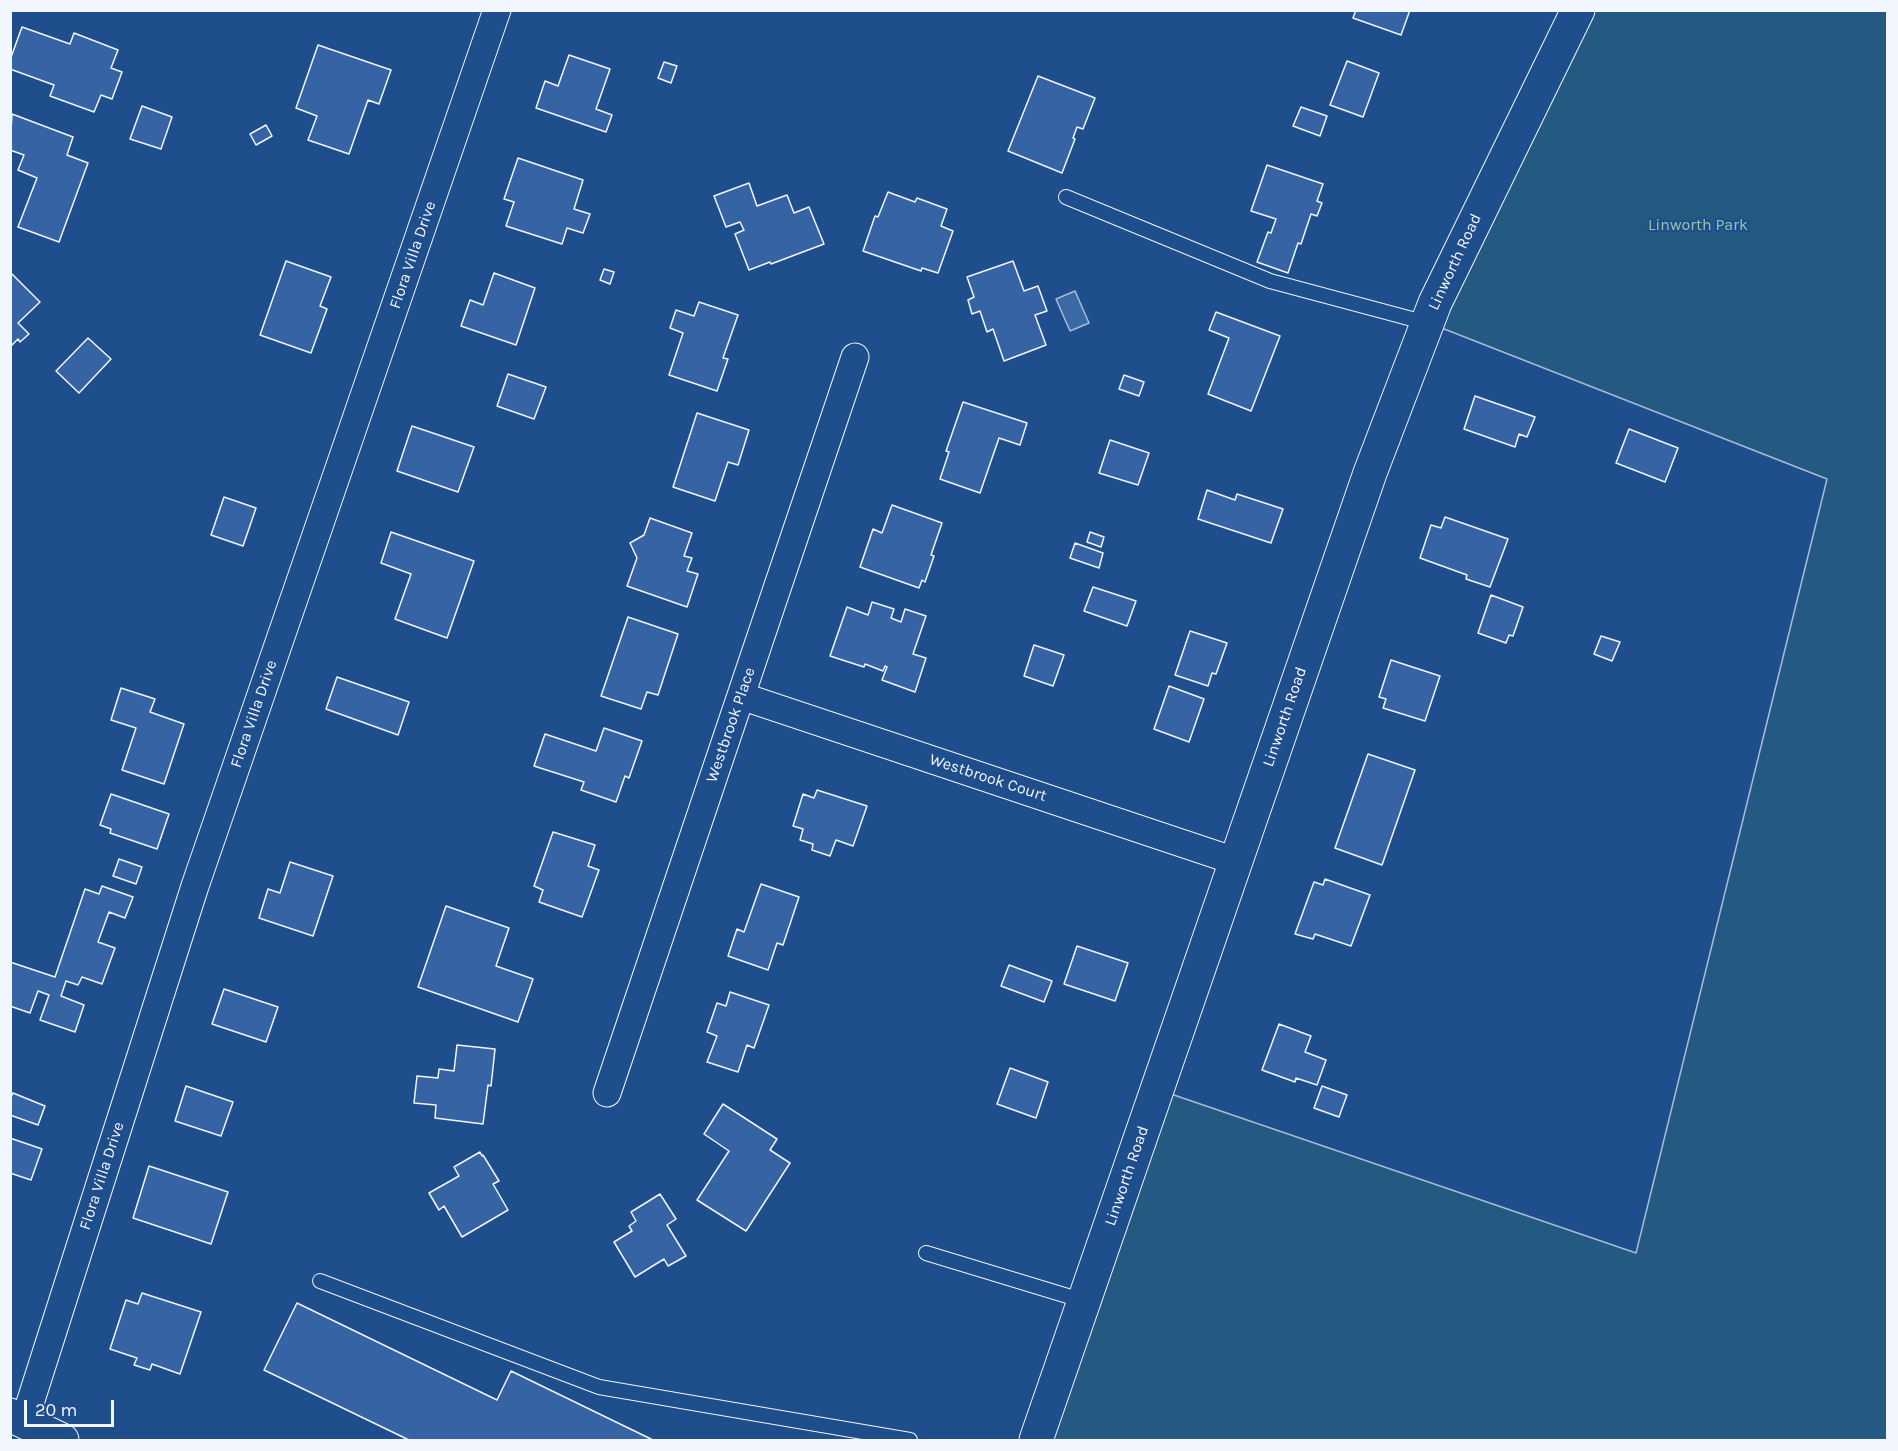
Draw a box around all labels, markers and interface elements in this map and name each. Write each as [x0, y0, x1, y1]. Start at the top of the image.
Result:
street label: Flora Villa Drive [386, 199, 440, 311]
street label: Linworth Road [1424, 211, 1486, 313]
park label: Linworth Park [1648, 215, 1748, 235]
street label: Flora Villa Drive [227, 658, 281, 770]
street label: Westbrook Place [702, 665, 760, 785]
street label: Linworth Road [1259, 665, 1311, 769]
street label: Westbrook Court [927, 750, 1049, 806]
street label: Flora Villa Drive [75, 1119, 129, 1233]
street label: Linworth Road [1101, 1124, 1153, 1228]
scale bar [27, 1388, 117, 1426]
text: 20 m [35, 1399, 77, 1421]

